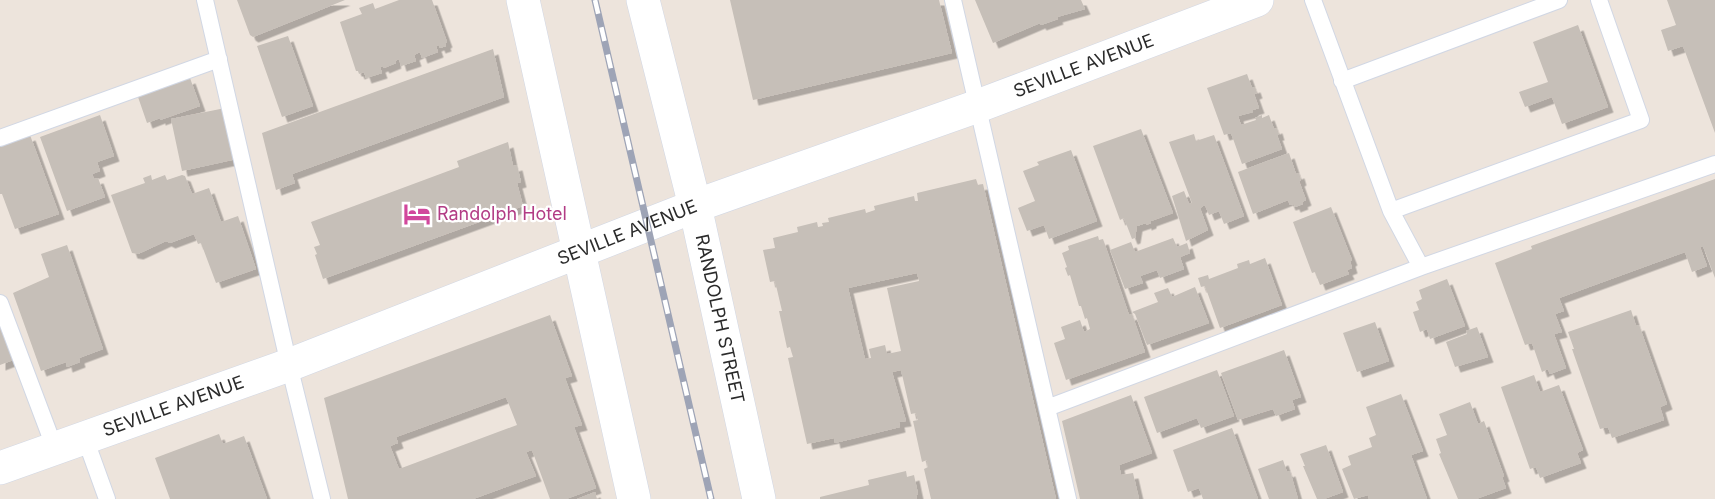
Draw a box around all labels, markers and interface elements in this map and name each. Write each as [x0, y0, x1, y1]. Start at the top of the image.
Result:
street label: SEVILLE AVENUE [1010, 29, 1156, 102]
street label: SEVILLE AVENUE [554, 195, 700, 269]
hotel icon: Randolph Hotel [402, 199, 432, 229]
place label: Randolph Hotel [437, 203, 567, 224]
street label: RANDOLPH STREET [691, 232, 749, 405]
street label: SEVILLE AVENUE [100, 371, 246, 441]

